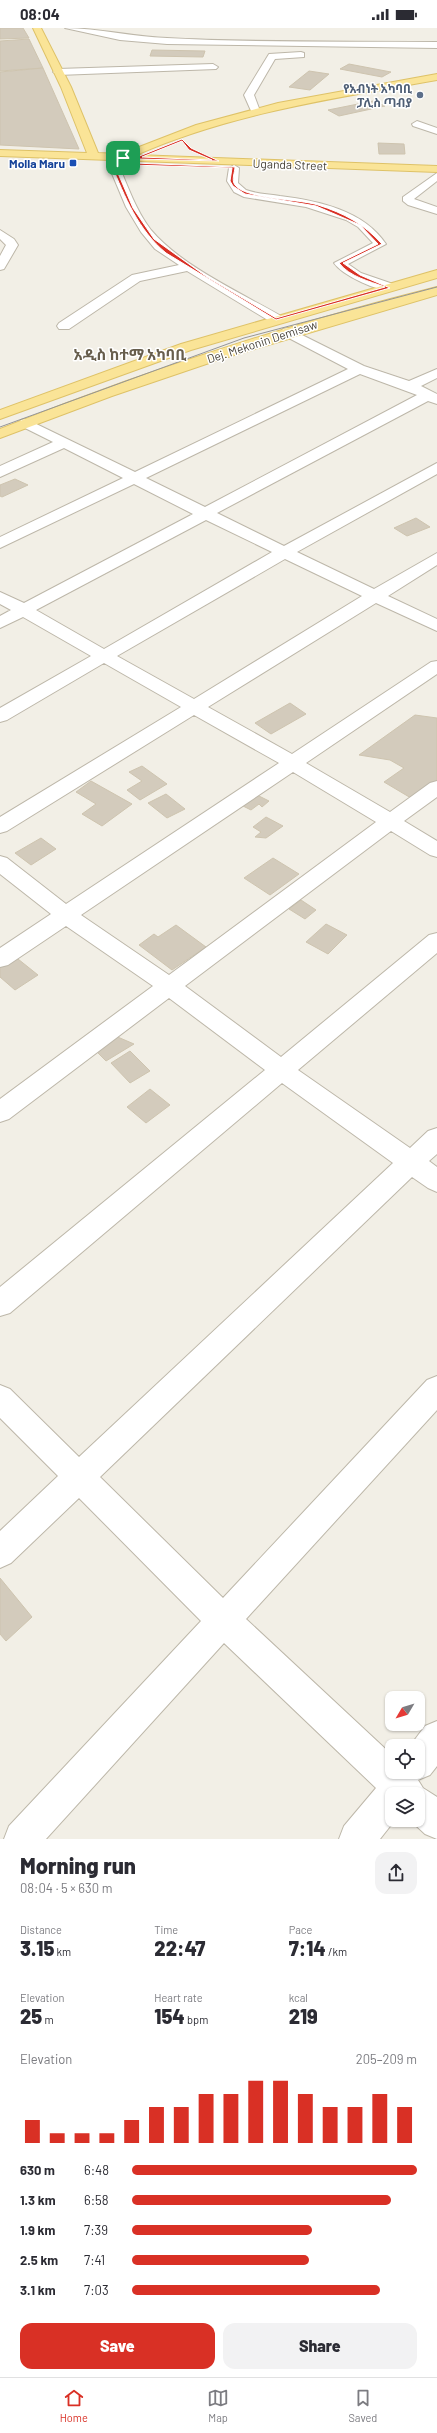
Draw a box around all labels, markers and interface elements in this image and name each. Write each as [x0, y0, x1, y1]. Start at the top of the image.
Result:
text: 08:04 [20, 5, 60, 23]
place label: የአብነት አካባቢ ፓሊስ ጣብያ [343, 81, 412, 109]
marker: የአብነት አካባቢ ፓሊስ ጣብያ [415, 90, 425, 100]
pin [106, 141, 140, 175]
icon: arrive [112, 147, 134, 169]
place label: Molla Maru [9, 156, 65, 170]
street label: Uganda Street [252, 156, 328, 172]
marker: Molla Maru [68, 158, 78, 168]
street label: Dej. Mekonin Demisaw [205, 316, 319, 365]
district label: አዲስ ከተማ አካባቢ [74, 345, 187, 363]
north arrow [385, 1691, 425, 1731]
map controls [385, 1691, 425, 1827]
button: locate [385, 1739, 425, 1779]
button: layers [385, 1787, 425, 1827]
text: Morning run [20, 1852, 136, 1878]
button: share [375, 1852, 417, 1894]
text: 08:04 · 5 × 630 m [20, 1880, 112, 1896]
text: Distance [20, 1923, 62, 1936]
text: Time [154, 1923, 178, 1936]
text: Pace [289, 1923, 312, 1936]
text: 3.15 [20, 1936, 54, 1960]
text: 22:47 [154, 1936, 205, 1960]
text: 7:14 [289, 1936, 326, 1960]
text: km [54, 1945, 71, 1958]
text: /km [326, 1945, 347, 1958]
text: Elevation [20, 1991, 64, 2004]
text: Heart rate [154, 1991, 203, 2004]
text: kcal [289, 1991, 308, 2004]
text: 25 [20, 2004, 42, 2028]
text: 154 [154, 2004, 185, 2028]
text: 219 [289, 2004, 318, 2028]
text: m [42, 2013, 54, 2026]
text: bpm [185, 2013, 208, 2026]
text: Elevation [20, 2051, 72, 2067]
text: 205–209 m [356, 2051, 417, 2067]
text: 630 m [20, 2162, 55, 2178]
text: 6:48 [84, 2162, 109, 2178]
text: 1.3 km [20, 2192, 56, 2208]
text: 6:58 [84, 2192, 109, 2208]
text: 1.9 km [20, 2222, 55, 2238]
text: 7:39 [84, 2222, 108, 2238]
text: 2.5 km [20, 2252, 58, 2268]
text: 7:41 [84, 2252, 105, 2268]
text: 3.1 km [20, 2282, 56, 2298]
text: 7:03 [84, 2282, 109, 2298]
button: Save [20, 2323, 215, 2369]
button: Share [223, 2323, 417, 2369]
tab: Home [60, 2387, 88, 2424]
tab: Map [207, 2387, 229, 2424]
tab: Saved [348, 2387, 377, 2424]

